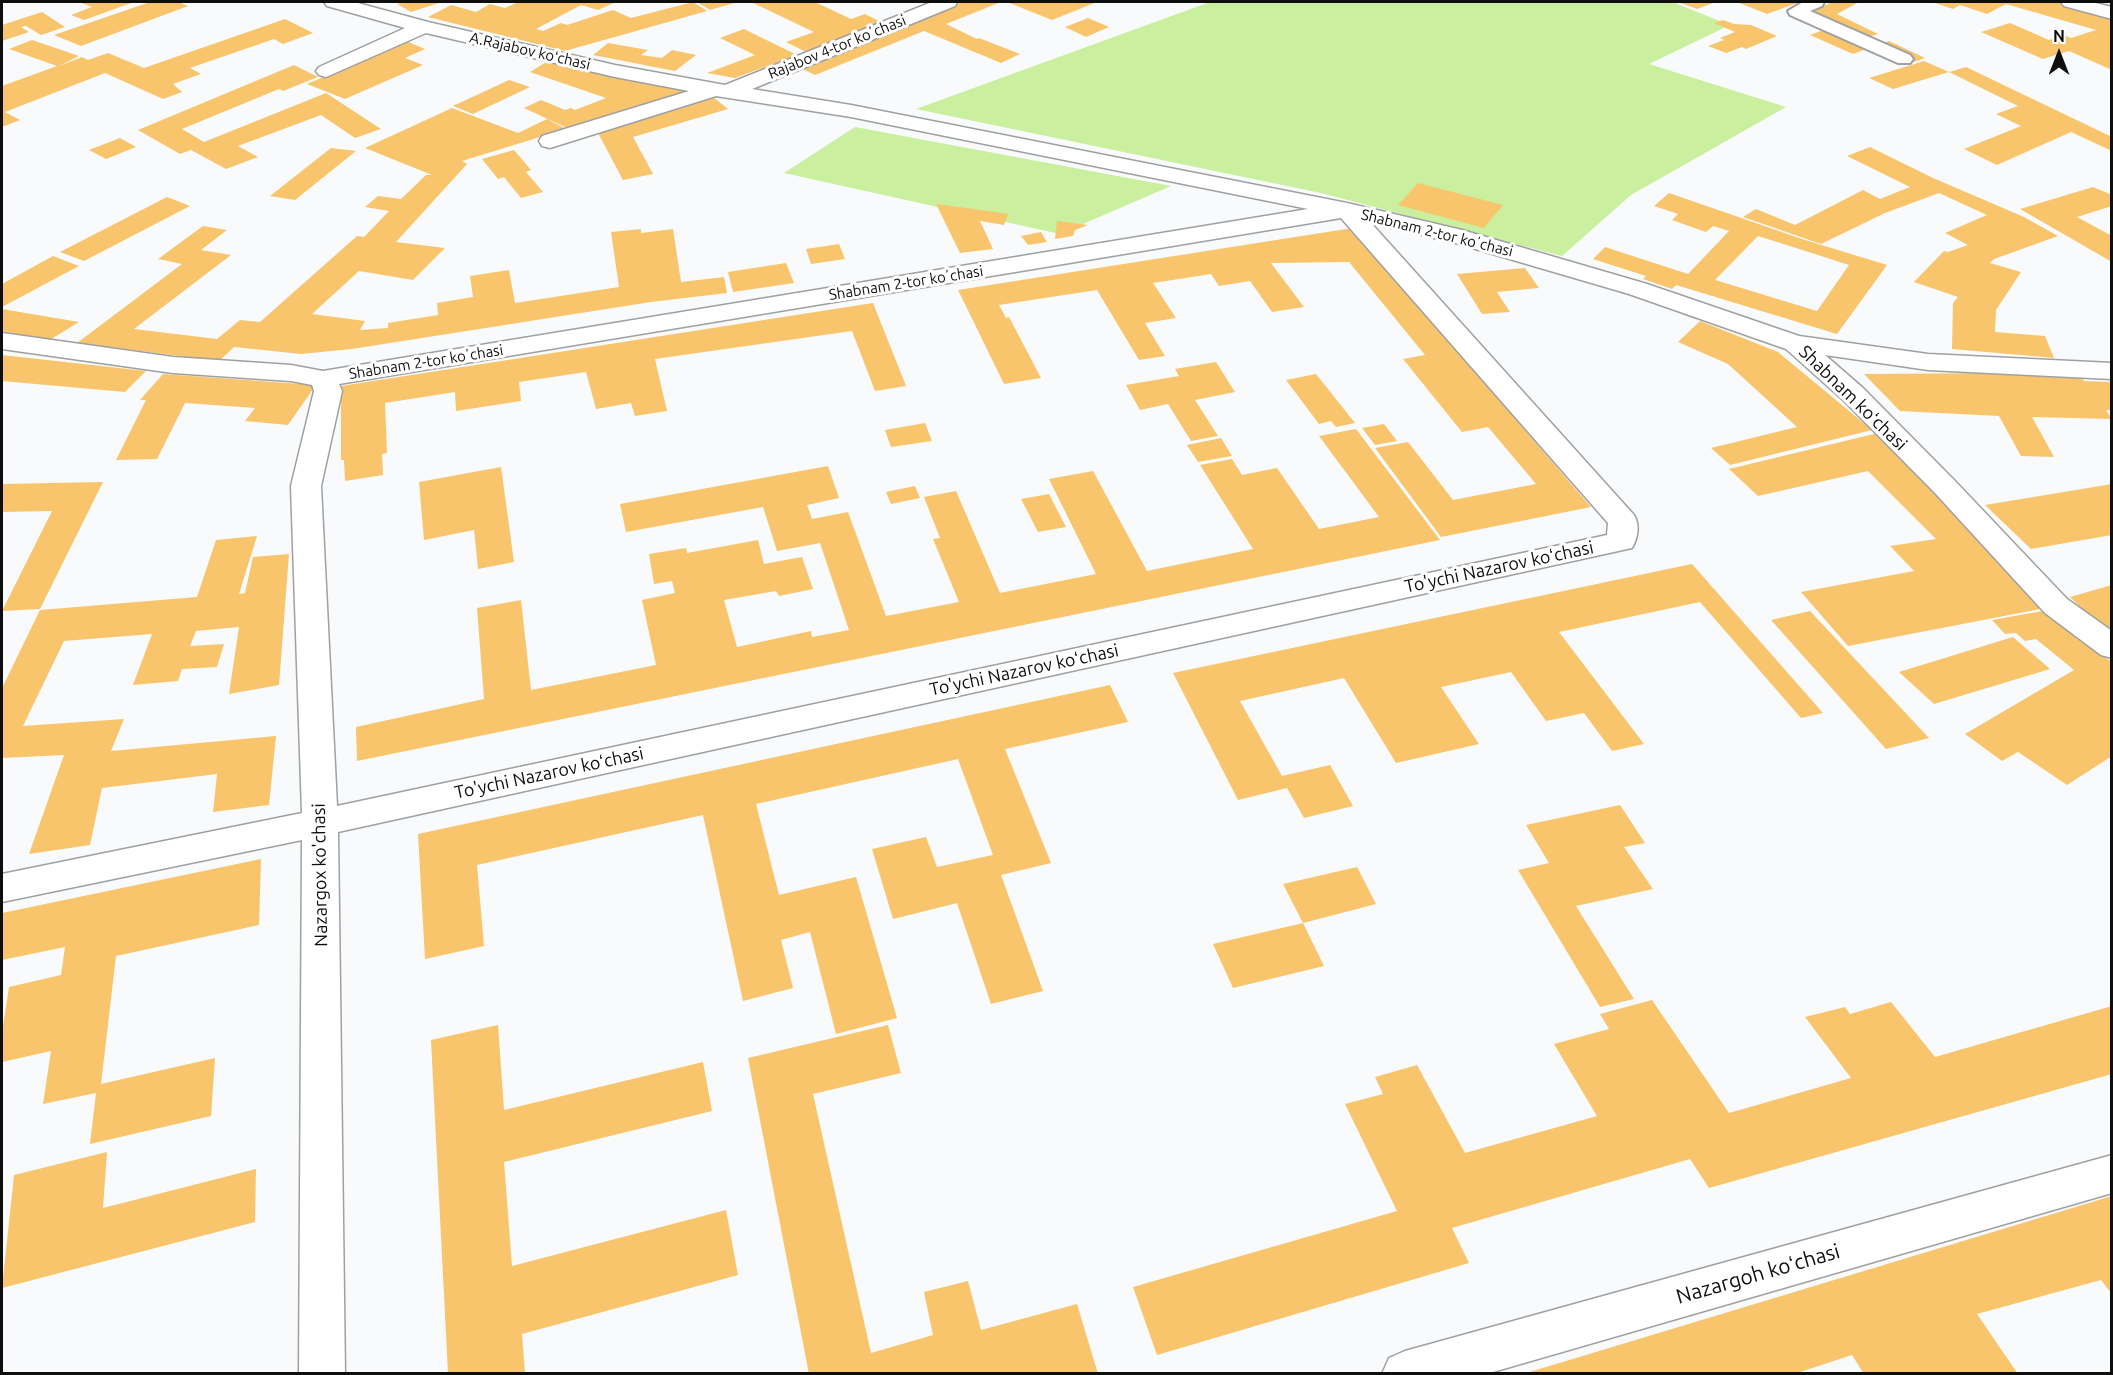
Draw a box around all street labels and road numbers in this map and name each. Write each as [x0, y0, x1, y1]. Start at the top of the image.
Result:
street label: Rajabov 4-tor koʼchasi [765, 11, 909, 83]
street label: A.Rajabov koʻchasi [468, 28, 592, 74]
street label: Shabnam 2-tor koʼchasi [1359, 205, 1515, 261]
street label: Shabnam 2-tor koʼchasi [828, 262, 984, 304]
street label: Shabnam 2-tor koʼchasi [348, 341, 504, 383]
street label: Shabnam koʻchasi [1794, 341, 1912, 455]
street label: To'ychi Nazarov koʻchasi [1403, 536, 1595, 598]
street label: To'ychi Nazarov koʻchasi [928, 639, 1120, 701]
street label: To'ychi Nazarov koʻchasi [453, 742, 645, 804]
street label: Nazargox ko'chasi [308, 803, 332, 947]
street label: Nazargoh koʻchasi [1673, 1239, 1843, 1309]

